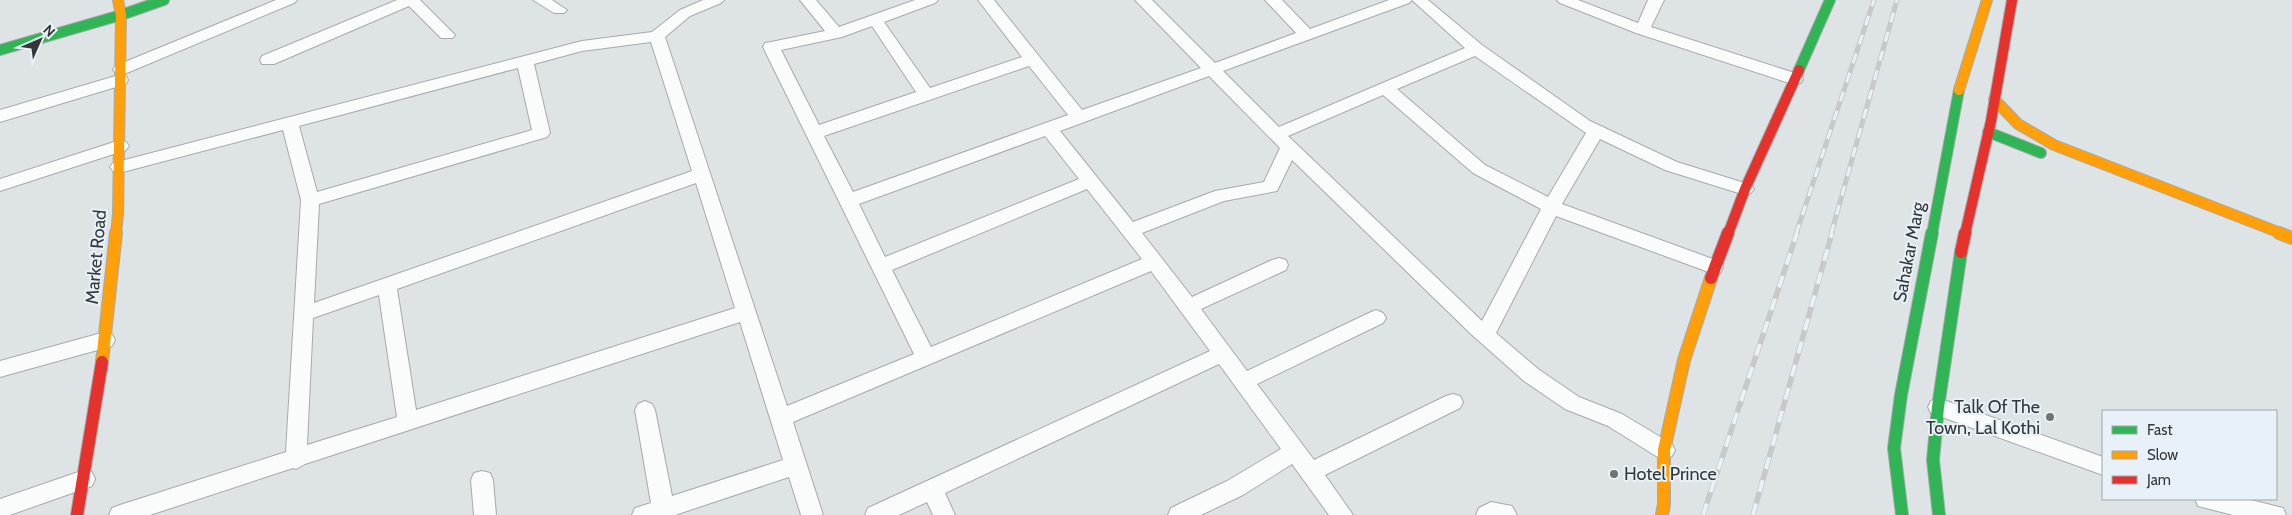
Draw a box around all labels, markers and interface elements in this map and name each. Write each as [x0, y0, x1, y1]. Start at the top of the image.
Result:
north arrow [15, 15, 65, 65]
text: N [39, 21, 59, 41]
street label: Sahakar Marg [1889, 199, 1930, 304]
street label: Market Road [81, 209, 111, 305]
place label: Talk Of The Town, Lal Kothi [1926, 396, 2040, 439]
legend [2102, 410, 2277, 500]
marker: Talk Of The Town, Lal Kothi [2044, 411, 2056, 423]
text: Fast [2147, 421, 2172, 439]
text: Slow [2147, 446, 2178, 464]
place label: Hotel Prince [1624, 463, 1717, 485]
marker: Hotel Prince [1608, 468, 1620, 480]
text: Jam [2146, 471, 2171, 489]

